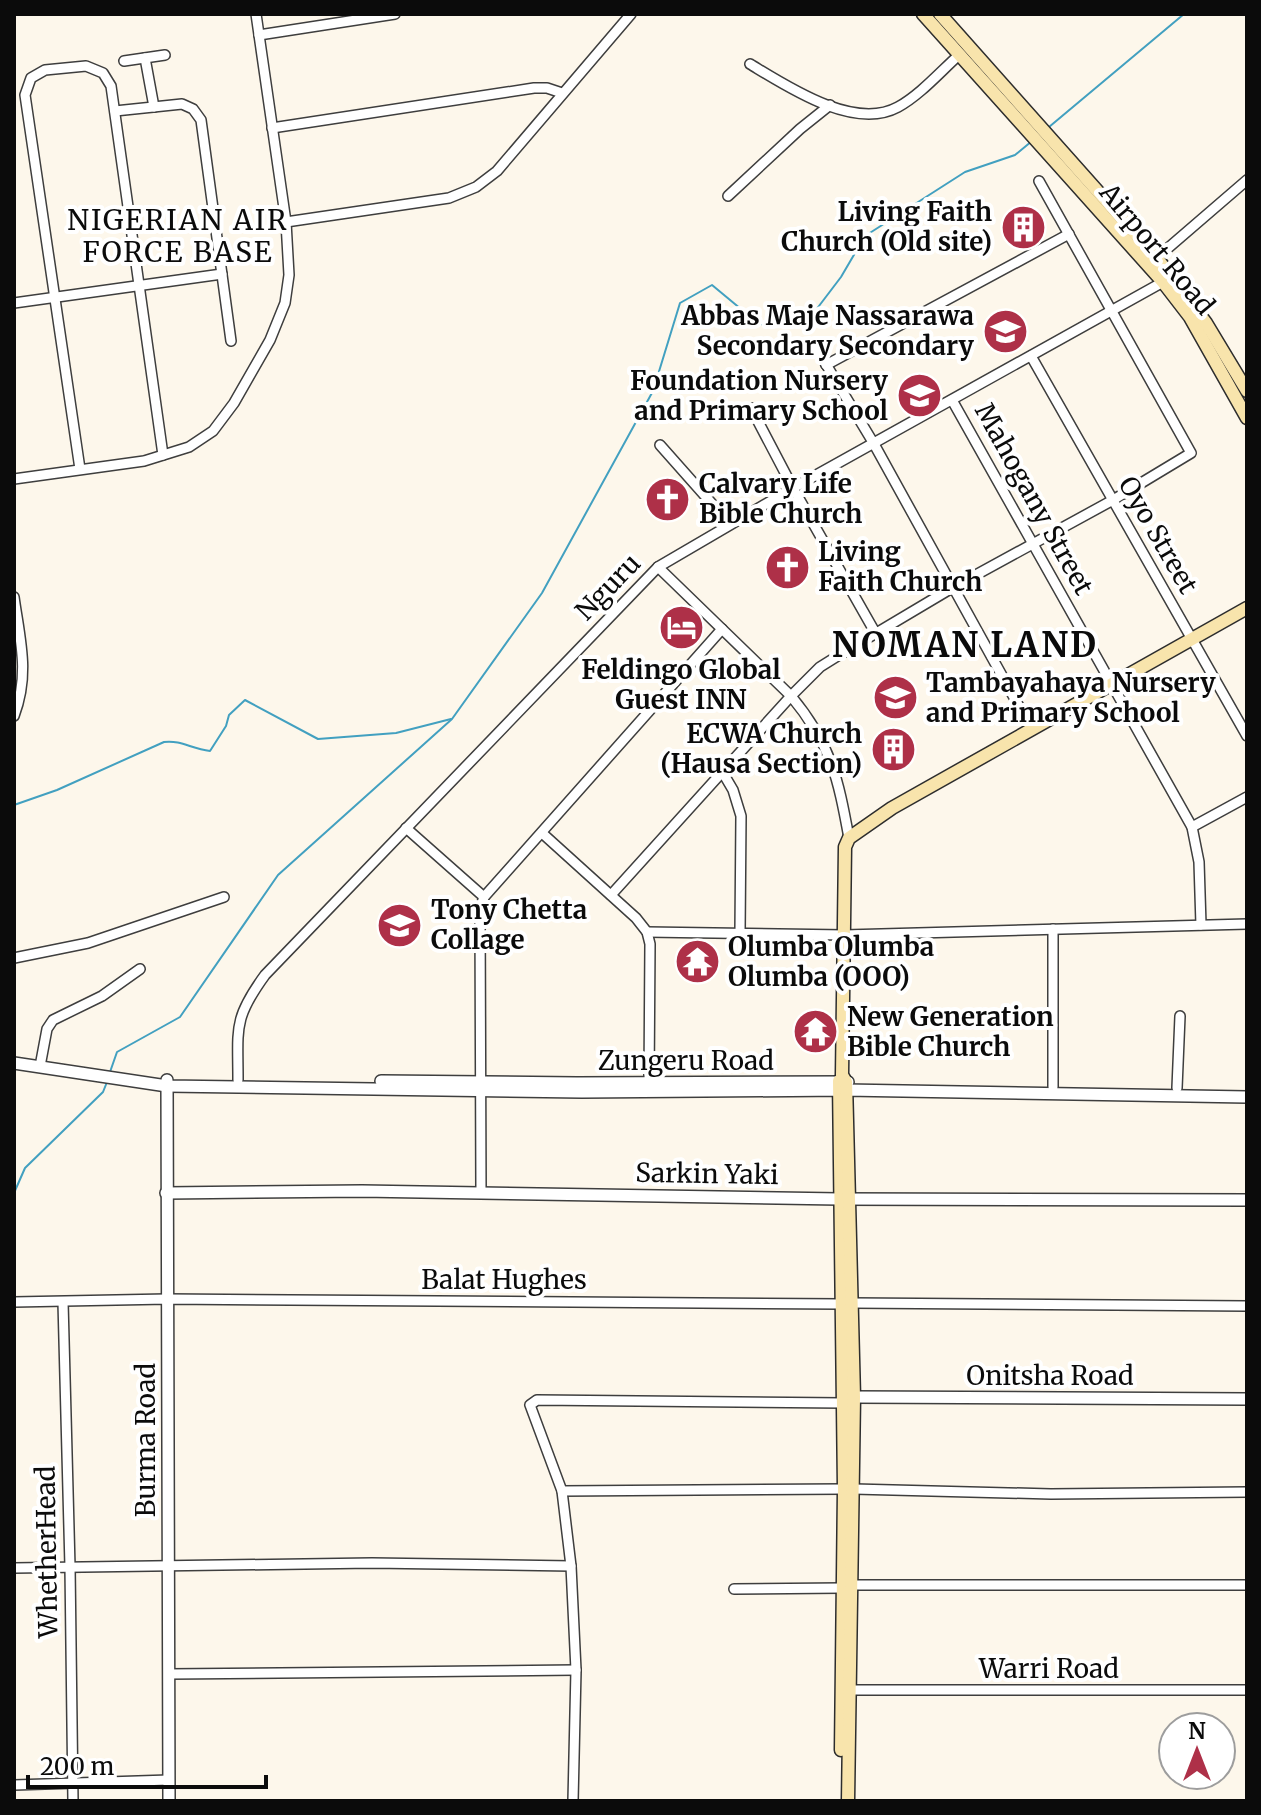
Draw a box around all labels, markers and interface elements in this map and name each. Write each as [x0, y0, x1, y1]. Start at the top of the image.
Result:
street label: Airport Road [1092, 175, 1222, 321]
place label: Living Faith Church (Old site) [781, 195, 992, 258]
district label: NIGERIAN AIR FORCE BASE [67, 202, 289, 270]
building icon: Living Faith Church (Old site) [999, 203, 1047, 251]
place label: Abbas Maje Nassarawa Secondary Secondary [680, 299, 975, 362]
school or university icon: Abbas Maje Nassarawa Secondary Secondary [981, 307, 1029, 355]
place label: Foundation Nursery and Primary School [630, 364, 889, 427]
school or university icon: Foundation Nursery and Primary School [895, 372, 943, 420]
street label: Mahogany Street [968, 397, 1101, 600]
place label: Calvary Life Bible Church [699, 467, 862, 530]
street label: Oyo Street [1112, 470, 1205, 599]
church icon: Calvary Life Bible Church [644, 475, 692, 523]
place label: Living Faith Church [818, 535, 982, 598]
church icon: Living Faith Church [763, 543, 811, 591]
street label: Nguru [568, 547, 647, 627]
hotel icon: Feldingo Global Guest INN [657, 603, 705, 651]
district label: NOMAN LAND [832, 624, 1098, 666]
place label: Feldingo Global Guest INN [581, 653, 781, 716]
place label: Tambayahaya Nursery and Primary School [926, 666, 1216, 729]
school or university icon: Tambayahaya Nursery and Primary School [871, 674, 919, 722]
place label: ECWA Church (Hausa Section) [660, 717, 862, 780]
building icon: ECWA Church (Hausa Section) [869, 725, 917, 773]
place label: Tony Chetta Collage [431, 893, 587, 956]
school or university icon: Tony Chetta Collage [376, 901, 424, 949]
place label: Olumba Olumba Olumba (OOO) [728, 930, 934, 993]
temple icon: Olumba Olumba Olumba (OOO) [673, 938, 721, 986]
place label: New Generation Bible Church [847, 1000, 1054, 1063]
temple icon: New Generation Bible Church [792, 1008, 840, 1056]
street label: Zungeru Road [598, 1044, 774, 1077]
street label: Sarkin Yaki [635, 1156, 779, 1191]
street label: Balat Hughes [421, 1263, 587, 1296]
street label: Onitsha Road [966, 1359, 1134, 1392]
street label: Burma Road [129, 1363, 162, 1517]
street label: WhetherHead [28, 1465, 65, 1639]
street label: Warri Road [978, 1652, 1119, 1685]
north arrow [1157, 1711, 1237, 1791]
text: N [1188, 1717, 1206, 1745]
scale bar [28, 1739, 266, 1789]
text: 200 m [40, 1751, 115, 1782]

